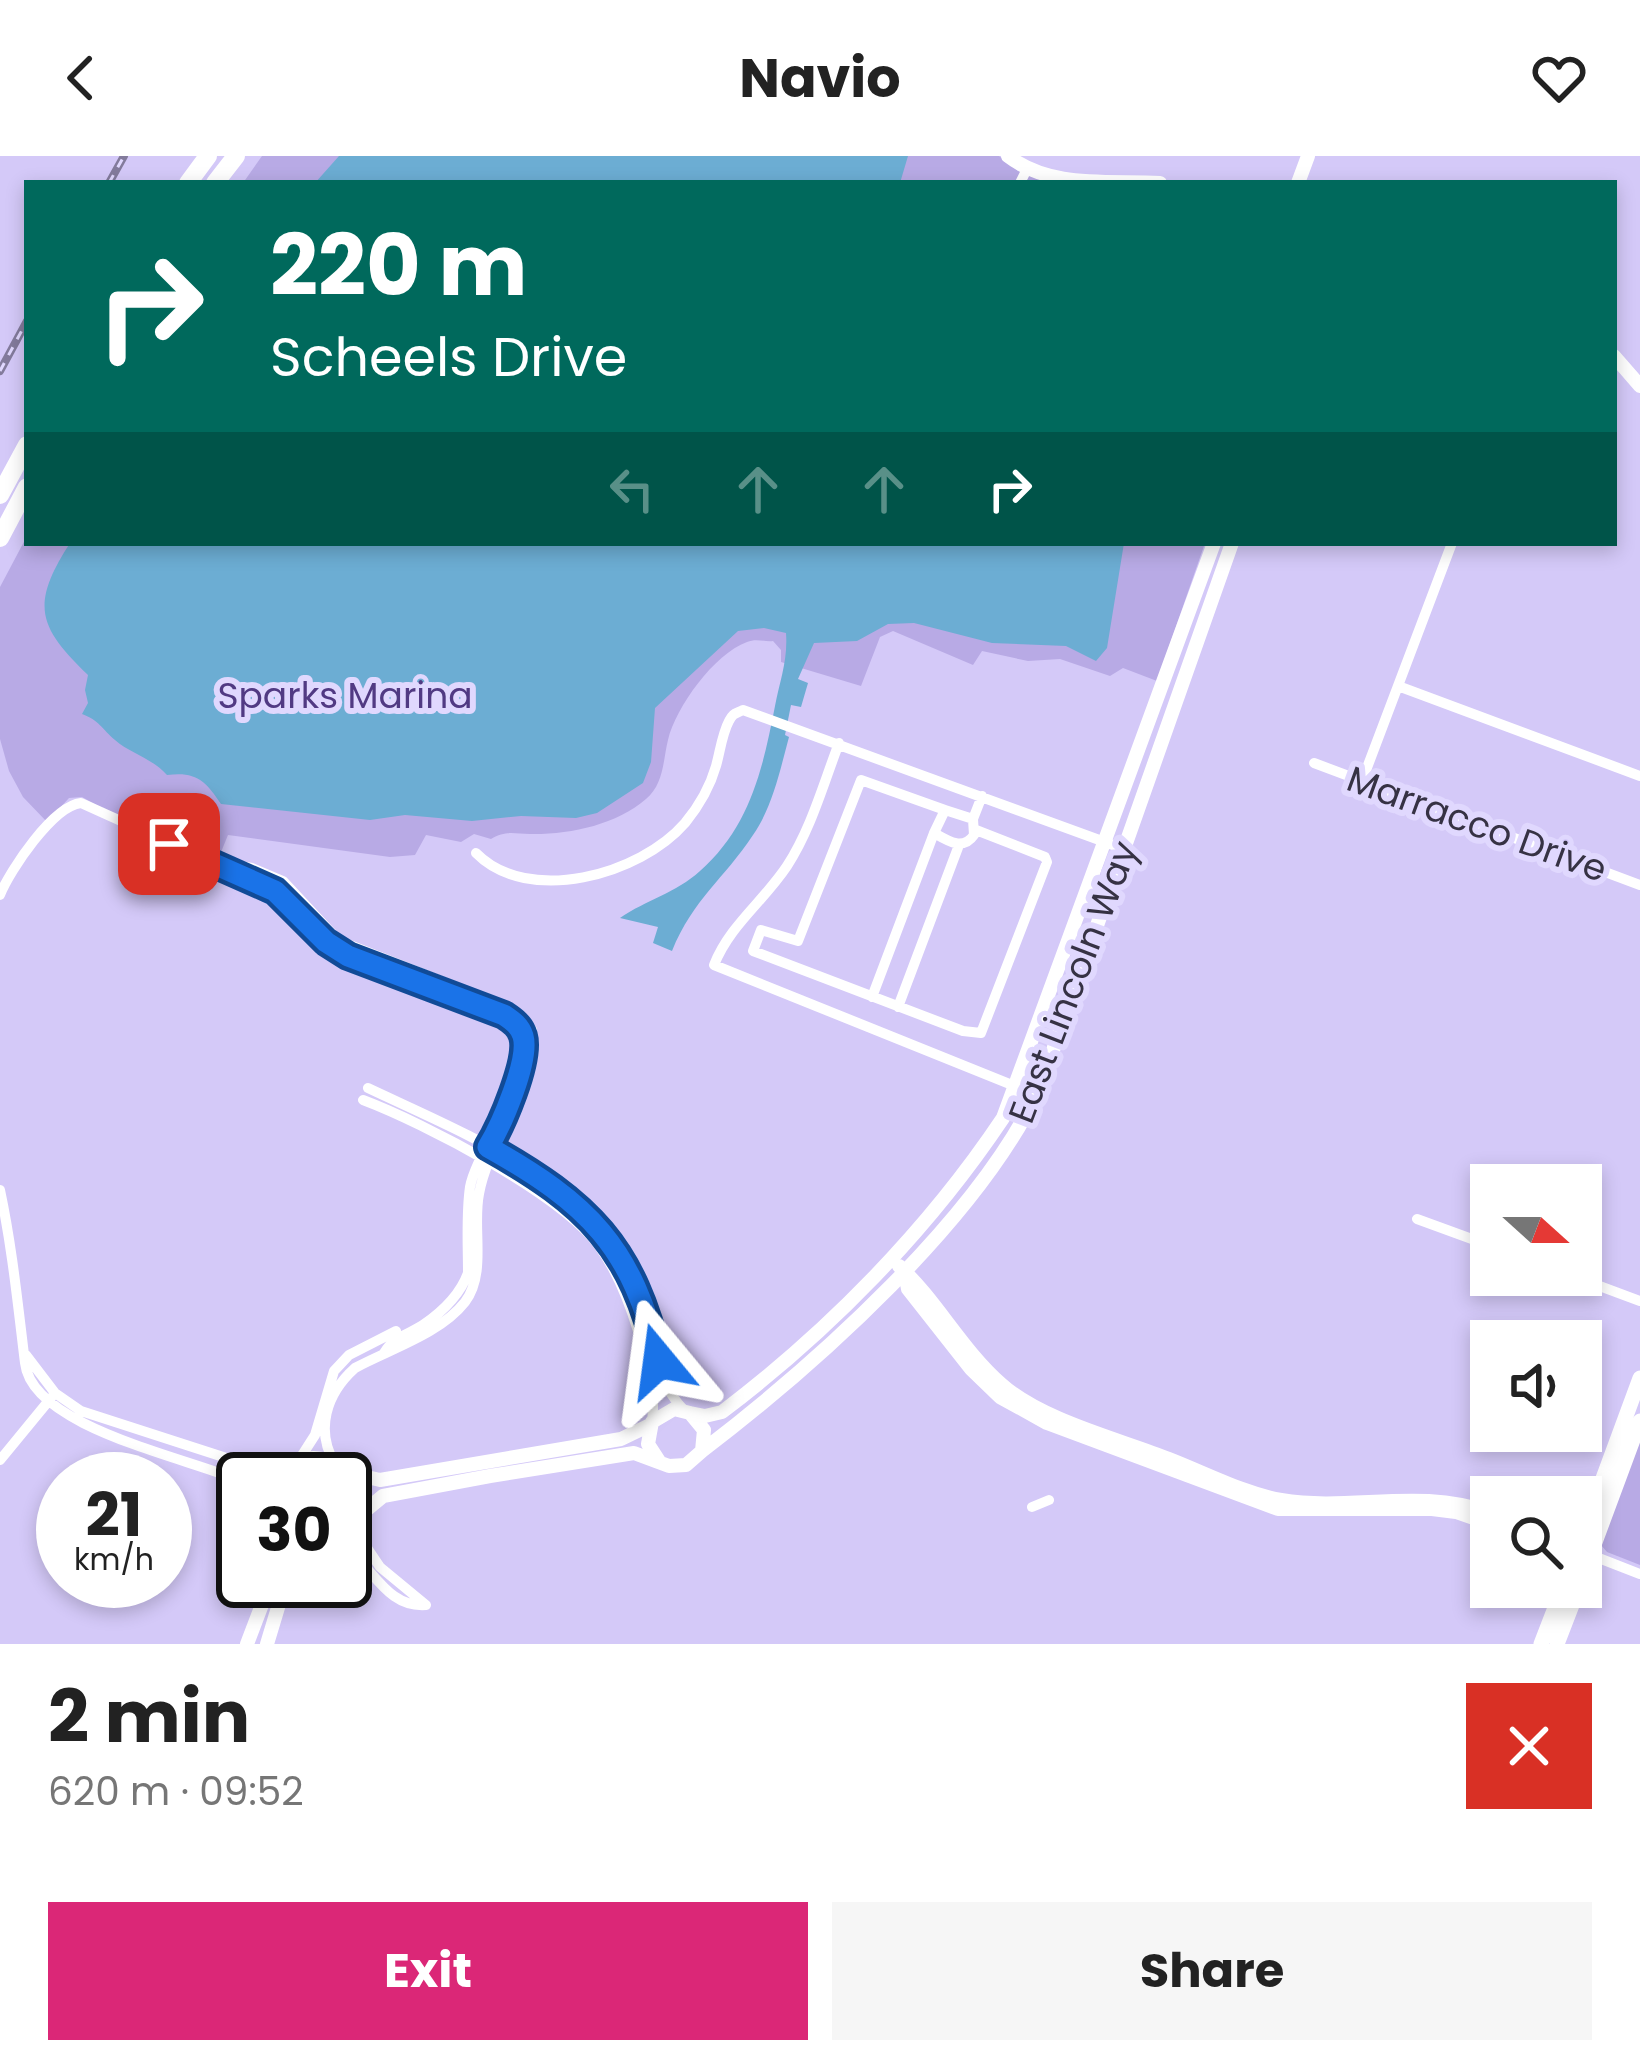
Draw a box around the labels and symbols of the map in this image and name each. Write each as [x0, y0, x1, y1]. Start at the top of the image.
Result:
park label: Sparks Marina [217, 670, 473, 721]
street label: Marracco Drive [1340, 753, 1614, 895]
pin [118, 793, 220, 895]
street label: East Lincoln Way [996, 834, 1150, 1130]
north arrow [1470, 1164, 1602, 1296]
position arrow [596, 1298, 722, 1424]
speed limit sign: 30 [216, 1452, 372, 1608]

